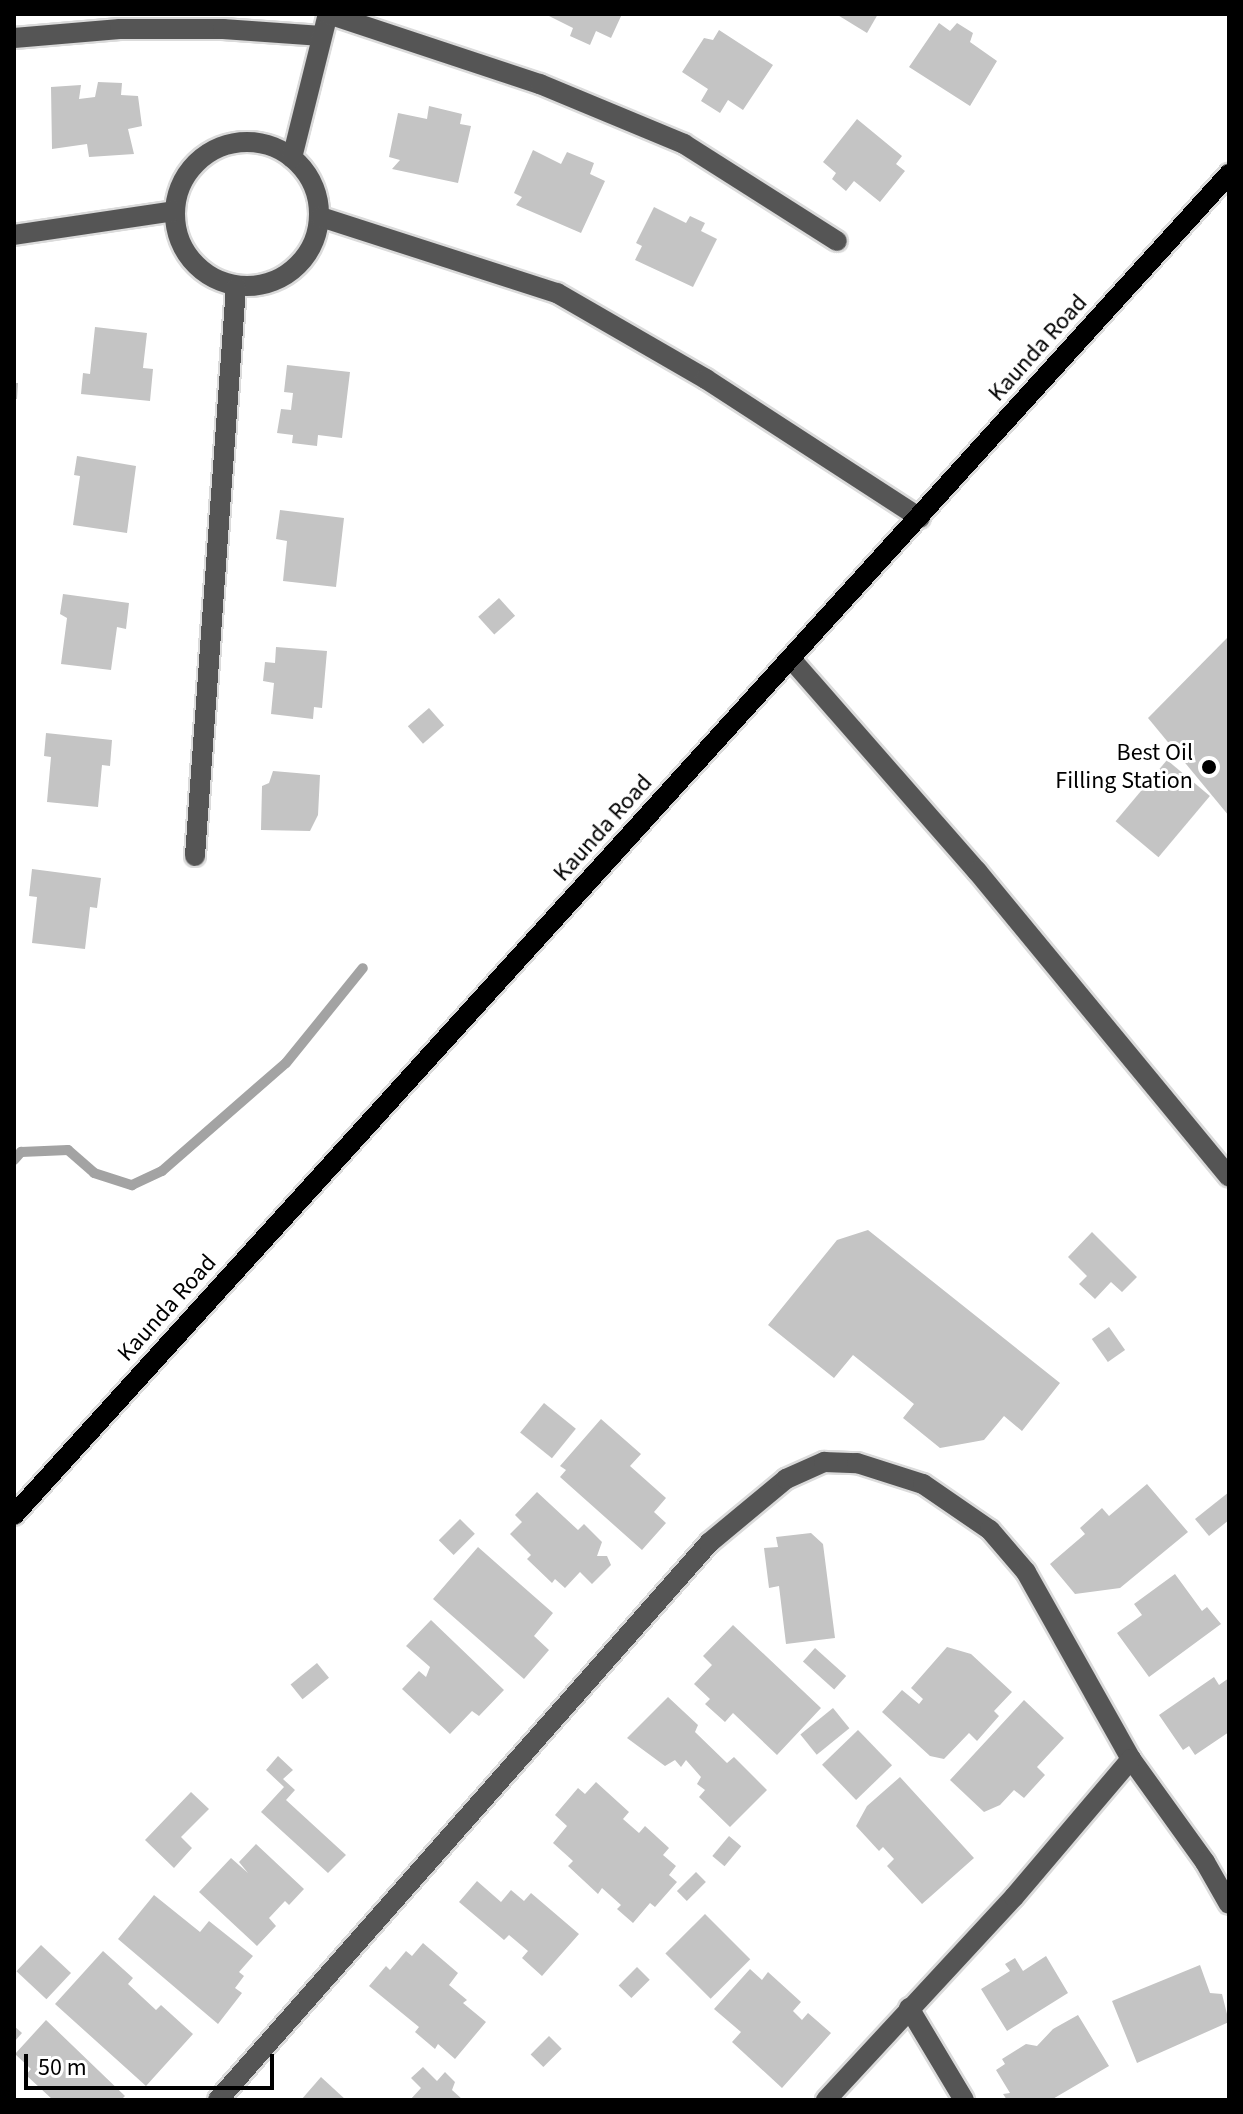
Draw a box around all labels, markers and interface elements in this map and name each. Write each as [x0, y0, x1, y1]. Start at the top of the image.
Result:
street label: Kaunda Road [983, 289, 1093, 407]
place label: Best Oil Filling Station [1055, 739, 1193, 795]
marker: Best Oil Filling Station [1200, 758, 1218, 776]
street label: Kaunda Road [548, 769, 658, 887]
street label: Kaunda Road [112, 1249, 222, 1367]
scale bar [28, 2038, 278, 2088]
text: 50 m [38, 2050, 87, 2085]

